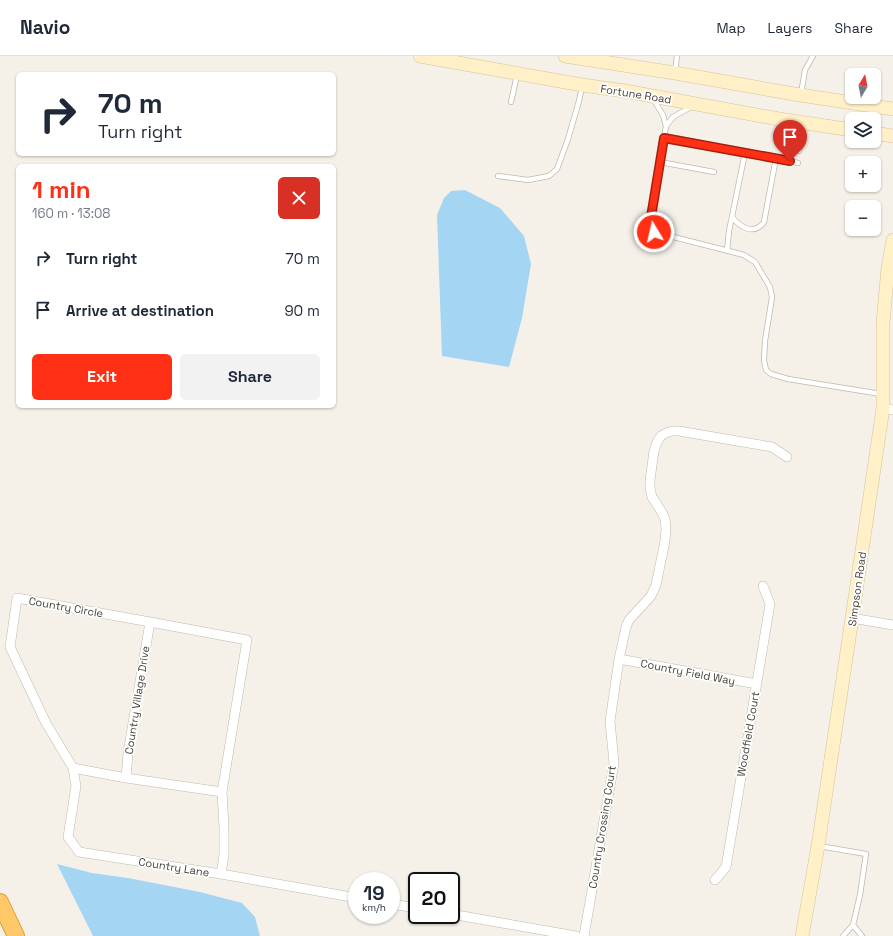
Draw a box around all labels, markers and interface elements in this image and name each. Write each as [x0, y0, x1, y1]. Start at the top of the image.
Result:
text: Navio [20, 15, 70, 40]
text: Map [716, 19, 746, 37]
text: Layers [768, 19, 812, 37]
text: Share [834, 19, 873, 37]
north arrow [845, 68, 881, 104]
map controls [845, 68, 881, 236]
street label: Fortune Road [599, 81, 673, 107]
text: 70 m [98, 85, 163, 121]
icon: right [32, 88, 84, 140]
button: layers [845, 112, 881, 148]
text: Turn right [98, 120, 182, 143]
pin [773, 120, 807, 161]
icon: arrive [779, 126, 801, 148]
button: + [845, 156, 881, 192]
text: 1 min [32, 174, 91, 205]
button: close [278, 177, 320, 219]
button: − [845, 200, 881, 236]
text: 160 m · 13:08 [32, 205, 110, 222]
position arrow [633, 211, 675, 253]
icon: right [32, 247, 54, 269]
text: Turn right [66, 249, 137, 268]
text: 70 m [285, 249, 320, 268]
icon: arrive [32, 299, 54, 321]
text: Arrive at destination [66, 301, 214, 320]
text: 90 m [284, 301, 320, 320]
button: Exit [32, 354, 172, 400]
button: Share [180, 354, 320, 400]
street label: Simpson Road [845, 551, 869, 627]
street label: Country Circle [28, 594, 104, 620]
street label: Country Village Drive [122, 645, 152, 755]
street label: Country Field Way [640, 656, 736, 688]
street label: Woodfield Court [734, 690, 762, 778]
street label: Country Crossing Court [585, 764, 619, 890]
street label: Country Lane [138, 854, 210, 880]
speed limit sign: 20 [408, 872, 460, 924]
text: 19 [363, 880, 385, 906]
text: km/h [362, 901, 386, 914]

